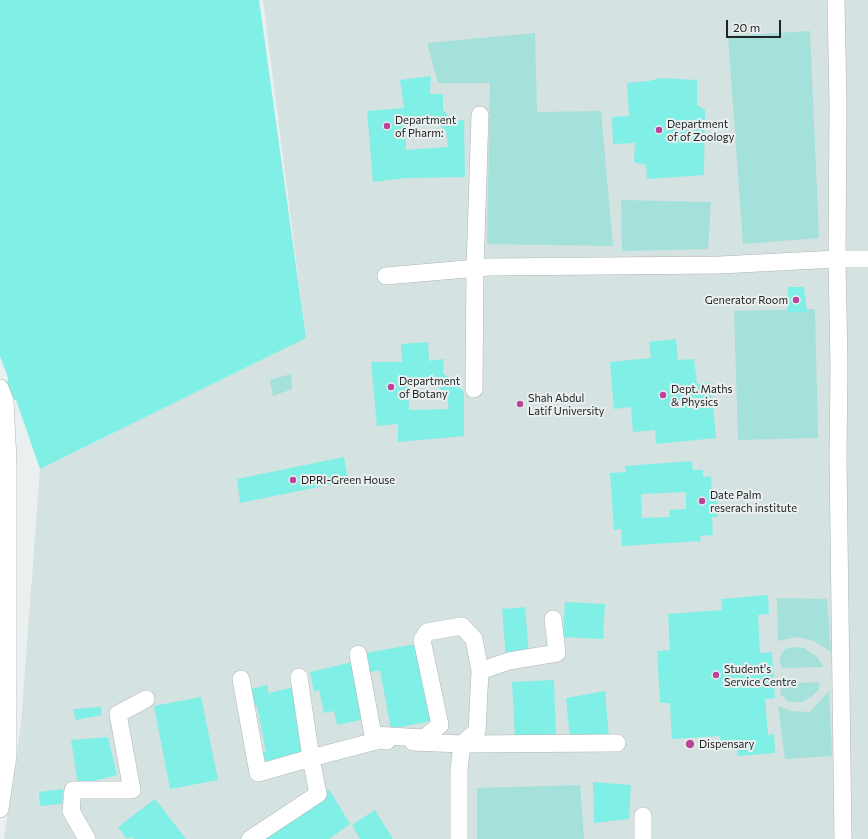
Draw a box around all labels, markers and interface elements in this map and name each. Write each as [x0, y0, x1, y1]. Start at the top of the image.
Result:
scale bar [728, 12, 783, 38]
text: 20 m [733, 20, 760, 34]
place label: Department of Pharm: [395, 113, 456, 139]
place label: Department of of Zoology [667, 117, 734, 143]
marker: Department of Pharm: [382, 121, 392, 131]
marker: Department of of Zoology [654, 125, 664, 135]
place label: Generator Room [705, 293, 788, 307]
marker: Generator Room [791, 295, 801, 305]
place label: Department of Botany [399, 374, 460, 400]
marker: Department of Botany [386, 382, 396, 392]
place label: Dept. Maths & Physics [671, 382, 733, 408]
marker: Dept. Maths & Physics [658, 390, 668, 400]
place label: Shah Abdul Latif University [528, 391, 604, 417]
marker: Shah Abdul Latif University [515, 399, 525, 409]
place label: DPRI-Green House [301, 473, 395, 487]
marker: DPRI-Green House [288, 475, 298, 485]
place label: Date Palm reserach institute [710, 488, 797, 514]
marker: Date Palm reserach institute [697, 496, 707, 506]
place label: Student's Service Centre [724, 662, 797, 688]
marker: Student's Service Centre [711, 670, 721, 680]
place label: Dispensary [699, 737, 754, 751]
marker: Dispensary [684, 738, 696, 750]

